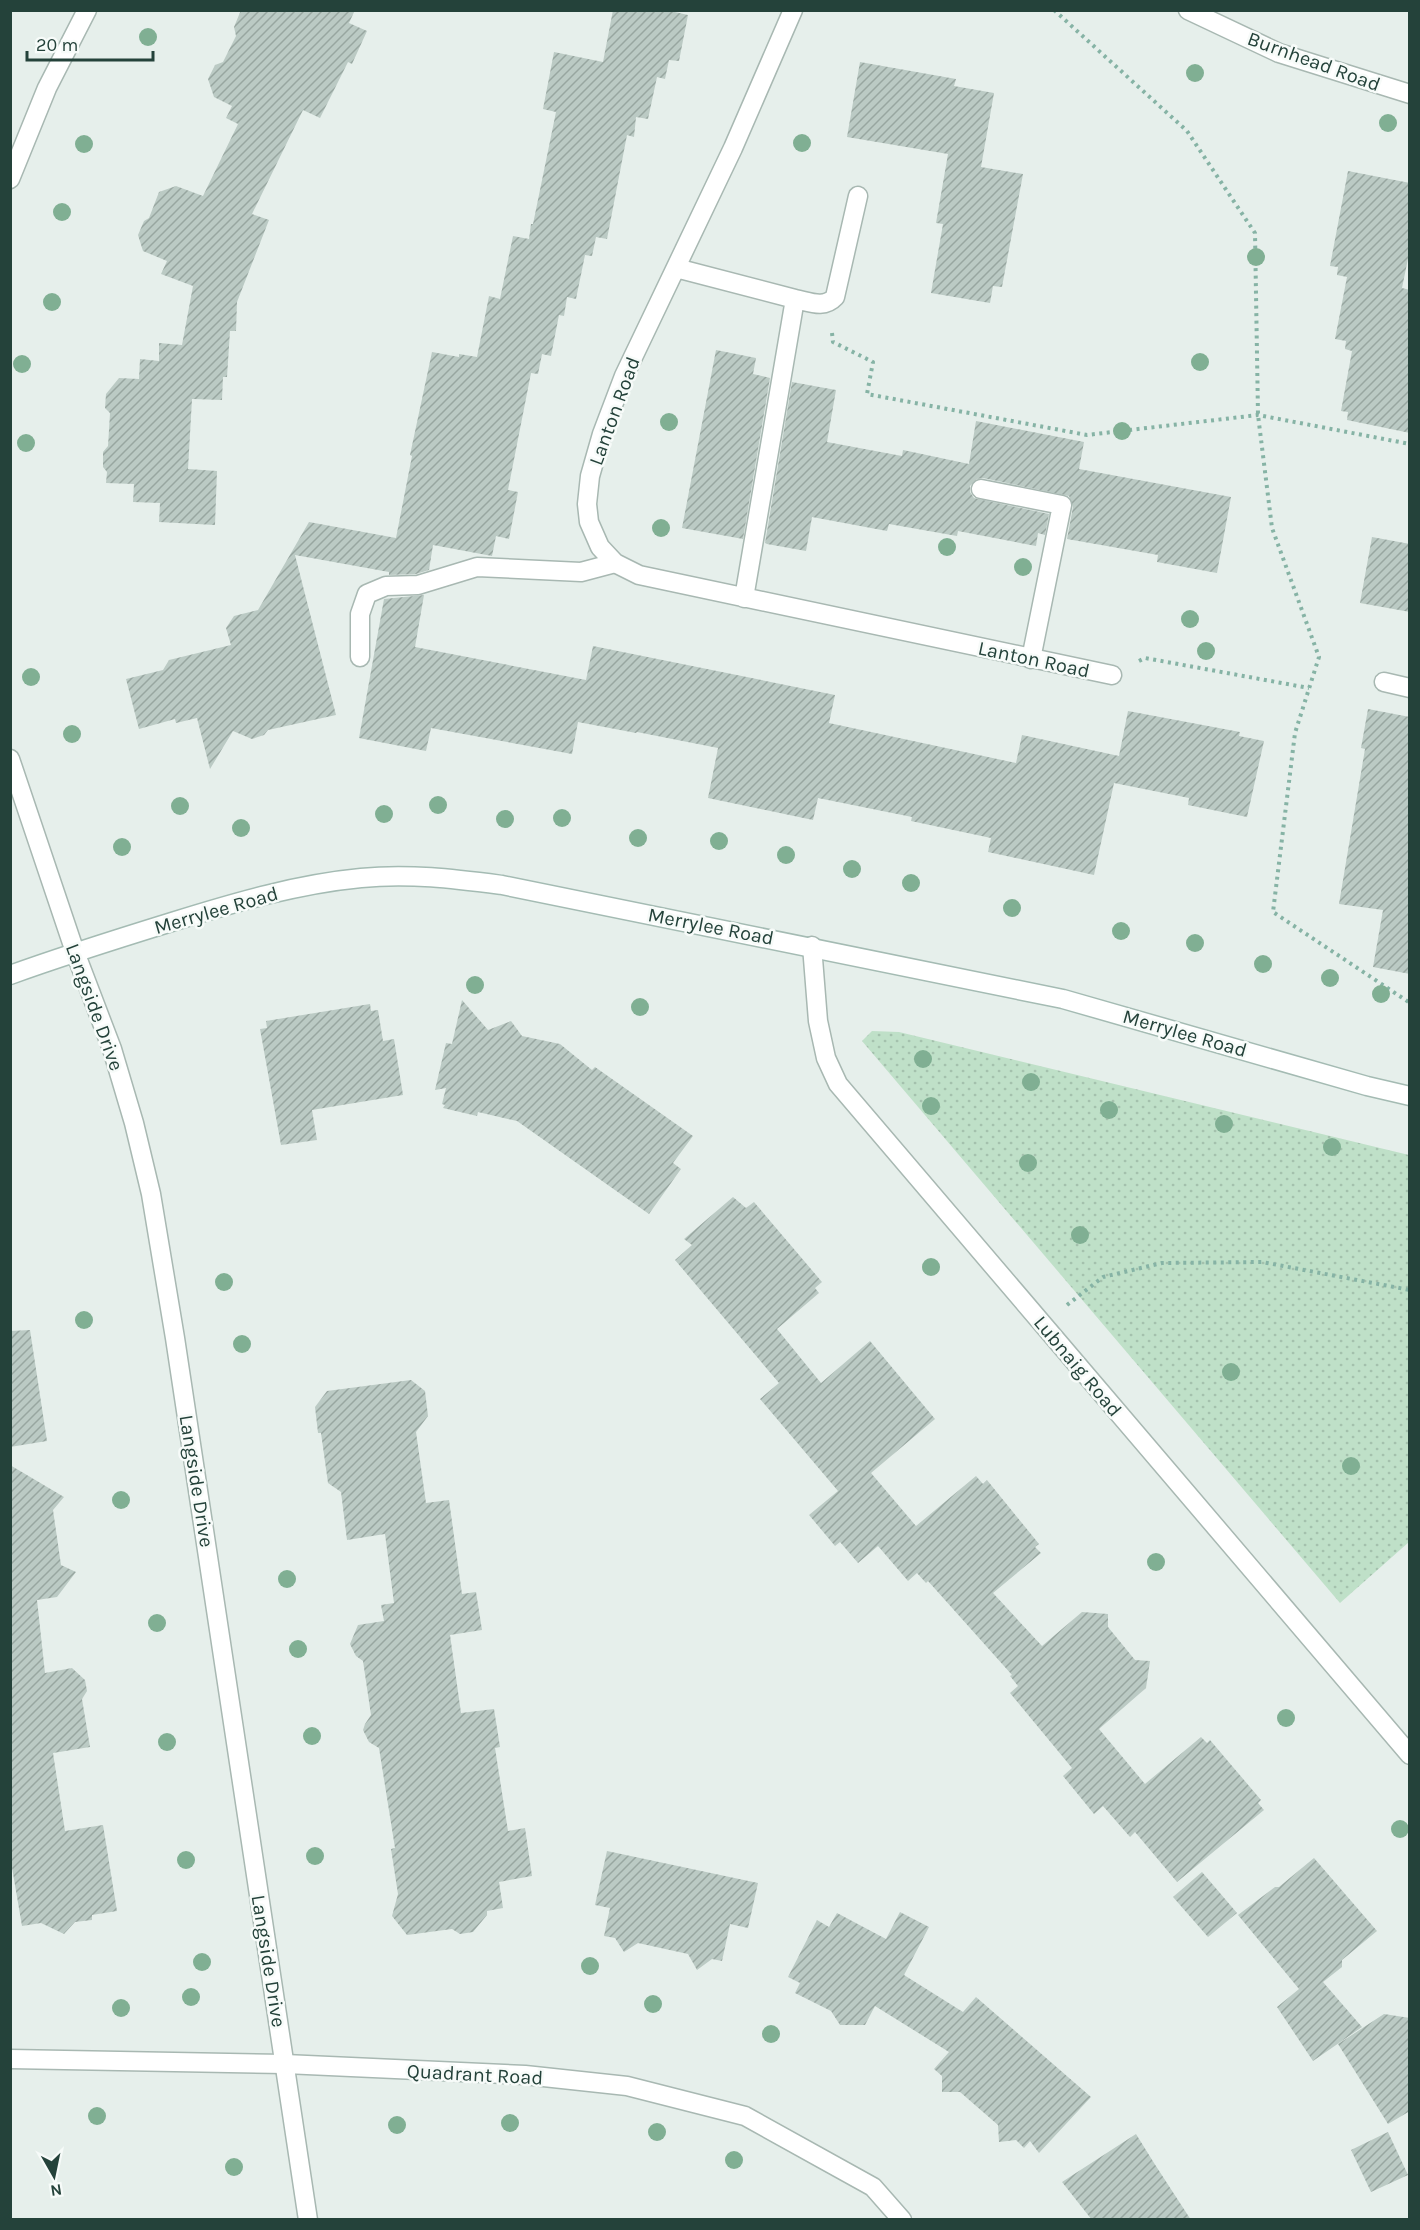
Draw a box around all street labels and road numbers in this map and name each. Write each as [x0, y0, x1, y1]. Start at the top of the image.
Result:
street label: Burnhead Road [1244, 27, 1383, 96]
street label: Lanton Road [584, 354, 645, 469]
street label: Lanton Road [976, 636, 1092, 683]
street label: Merrylee Road [151, 882, 281, 939]
street label: Merrylee Road [646, 903, 776, 950]
street label: Langside Drive [61, 940, 128, 1074]
street label: Merrylee Road [1120, 1005, 1250, 1062]
street label: Lubnaig Road [1029, 1311, 1126, 1421]
street label: Langside Drive [175, 1413, 218, 1549]
street label: Langside Drive [247, 1893, 290, 2029]
street label: Quadrant Road [406, 2059, 544, 2090]

